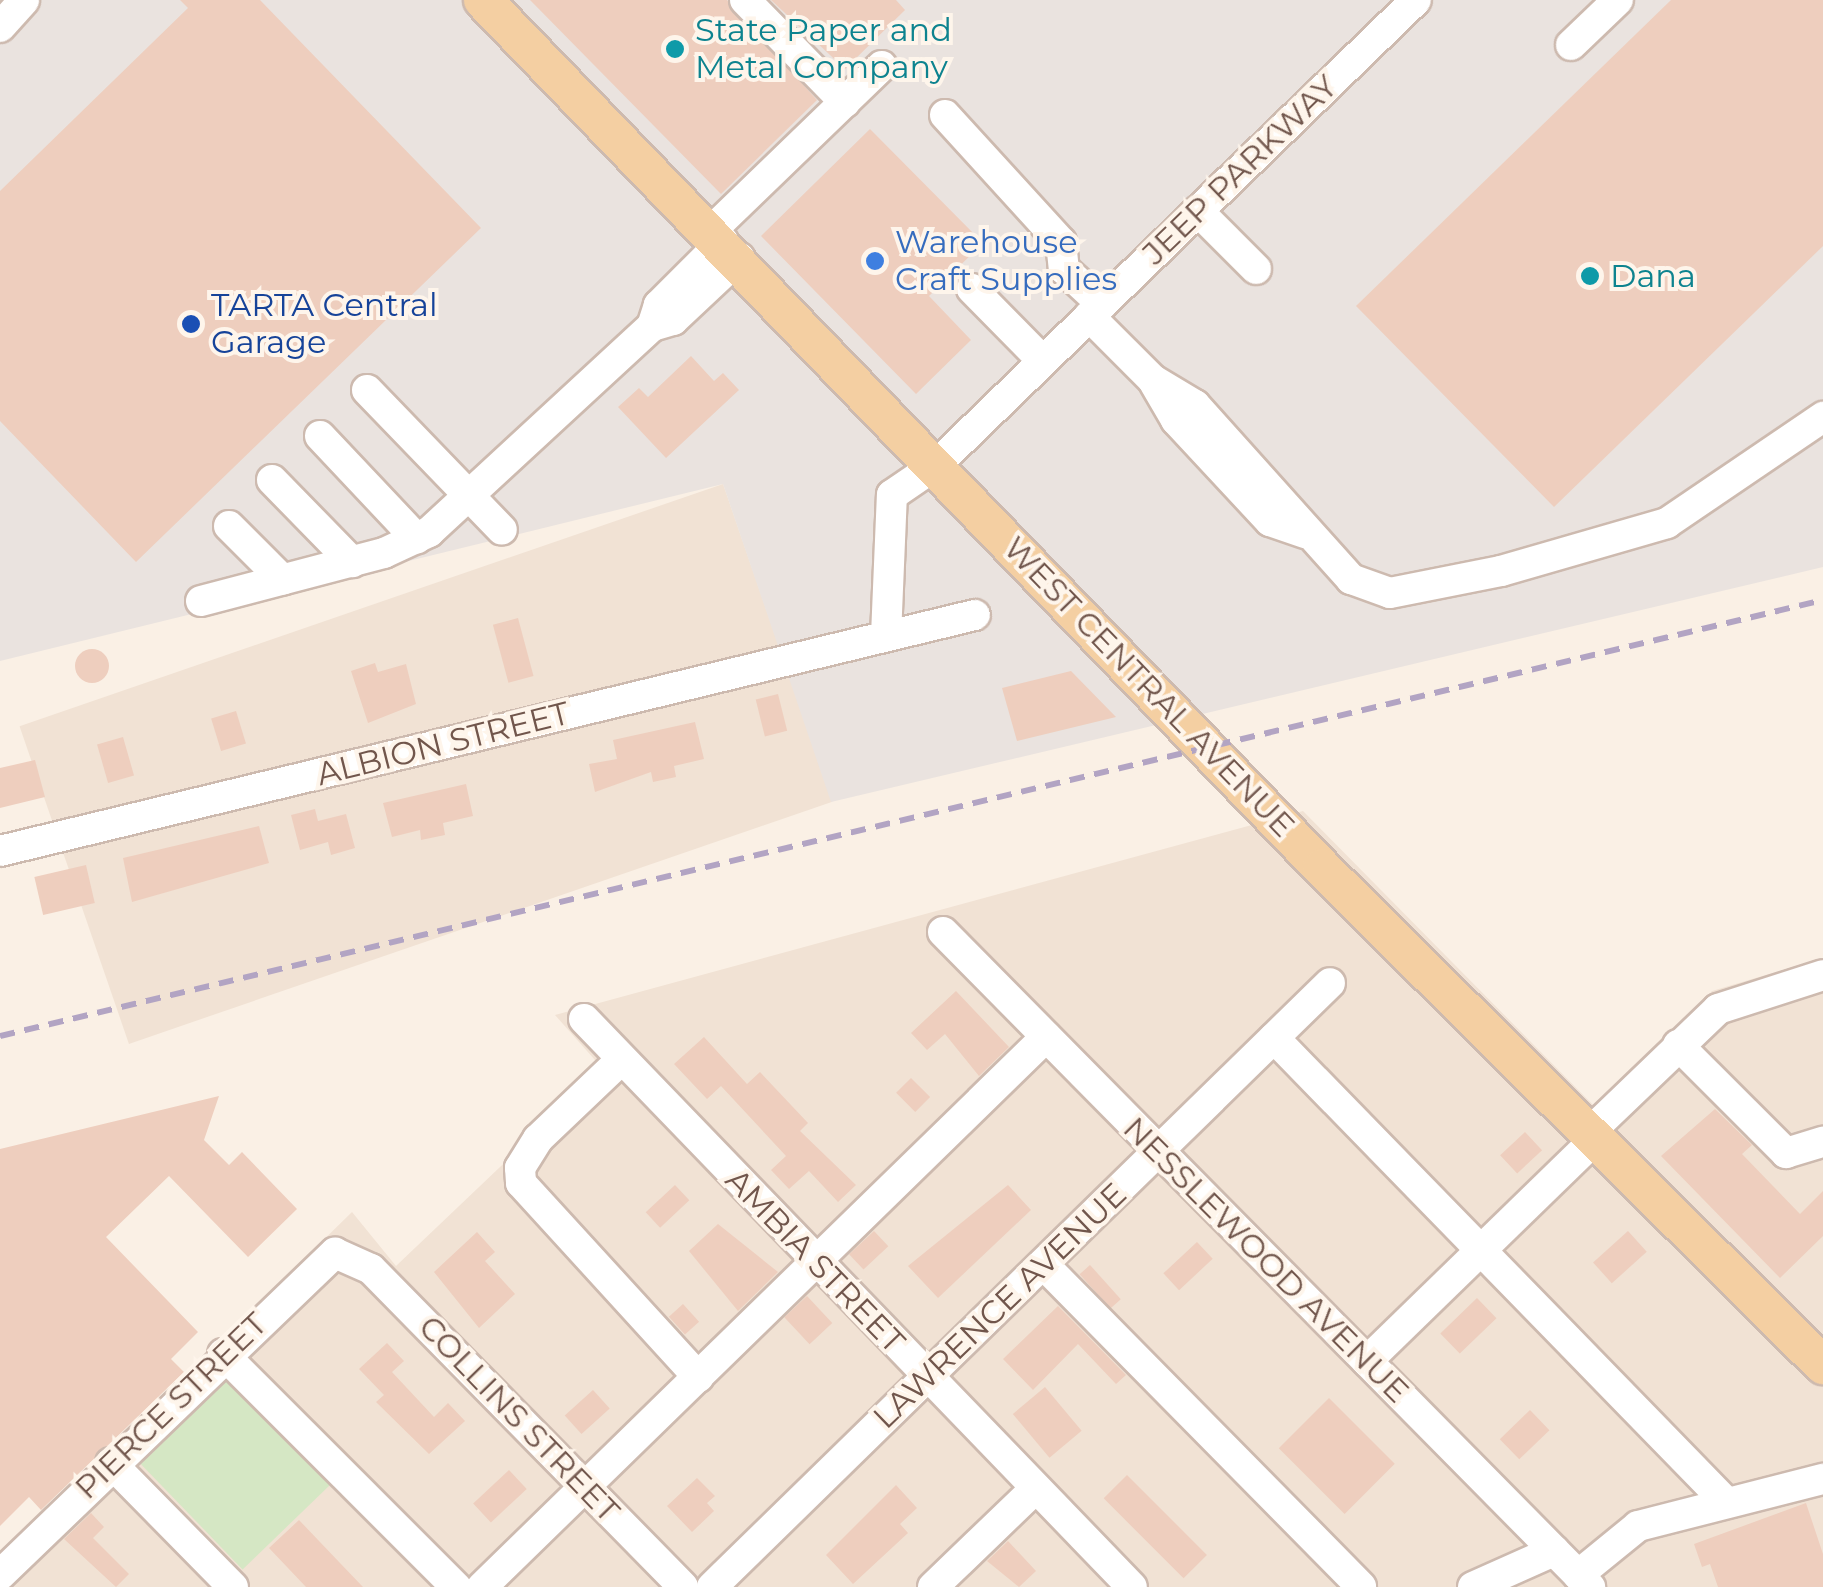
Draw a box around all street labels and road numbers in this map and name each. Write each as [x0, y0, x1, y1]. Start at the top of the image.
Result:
street label: JEEP PARKWAY [1135, 67, 1345, 273]
street label: WEST CENTRAL AVENUE [995, 529, 1303, 845]
street label: ALBION STREET [313, 694, 573, 794]
street label: NESSLEWOOD AVENUE [1115, 1109, 1417, 1411]
street label: AMBIA STREET [718, 1161, 912, 1361]
street label: LAWRENCE AVENUE [866, 1175, 1134, 1437]
street label: PIERCE STREET [67, 1305, 275, 1507]
street label: COLLINS STREET [411, 1308, 627, 1530]

